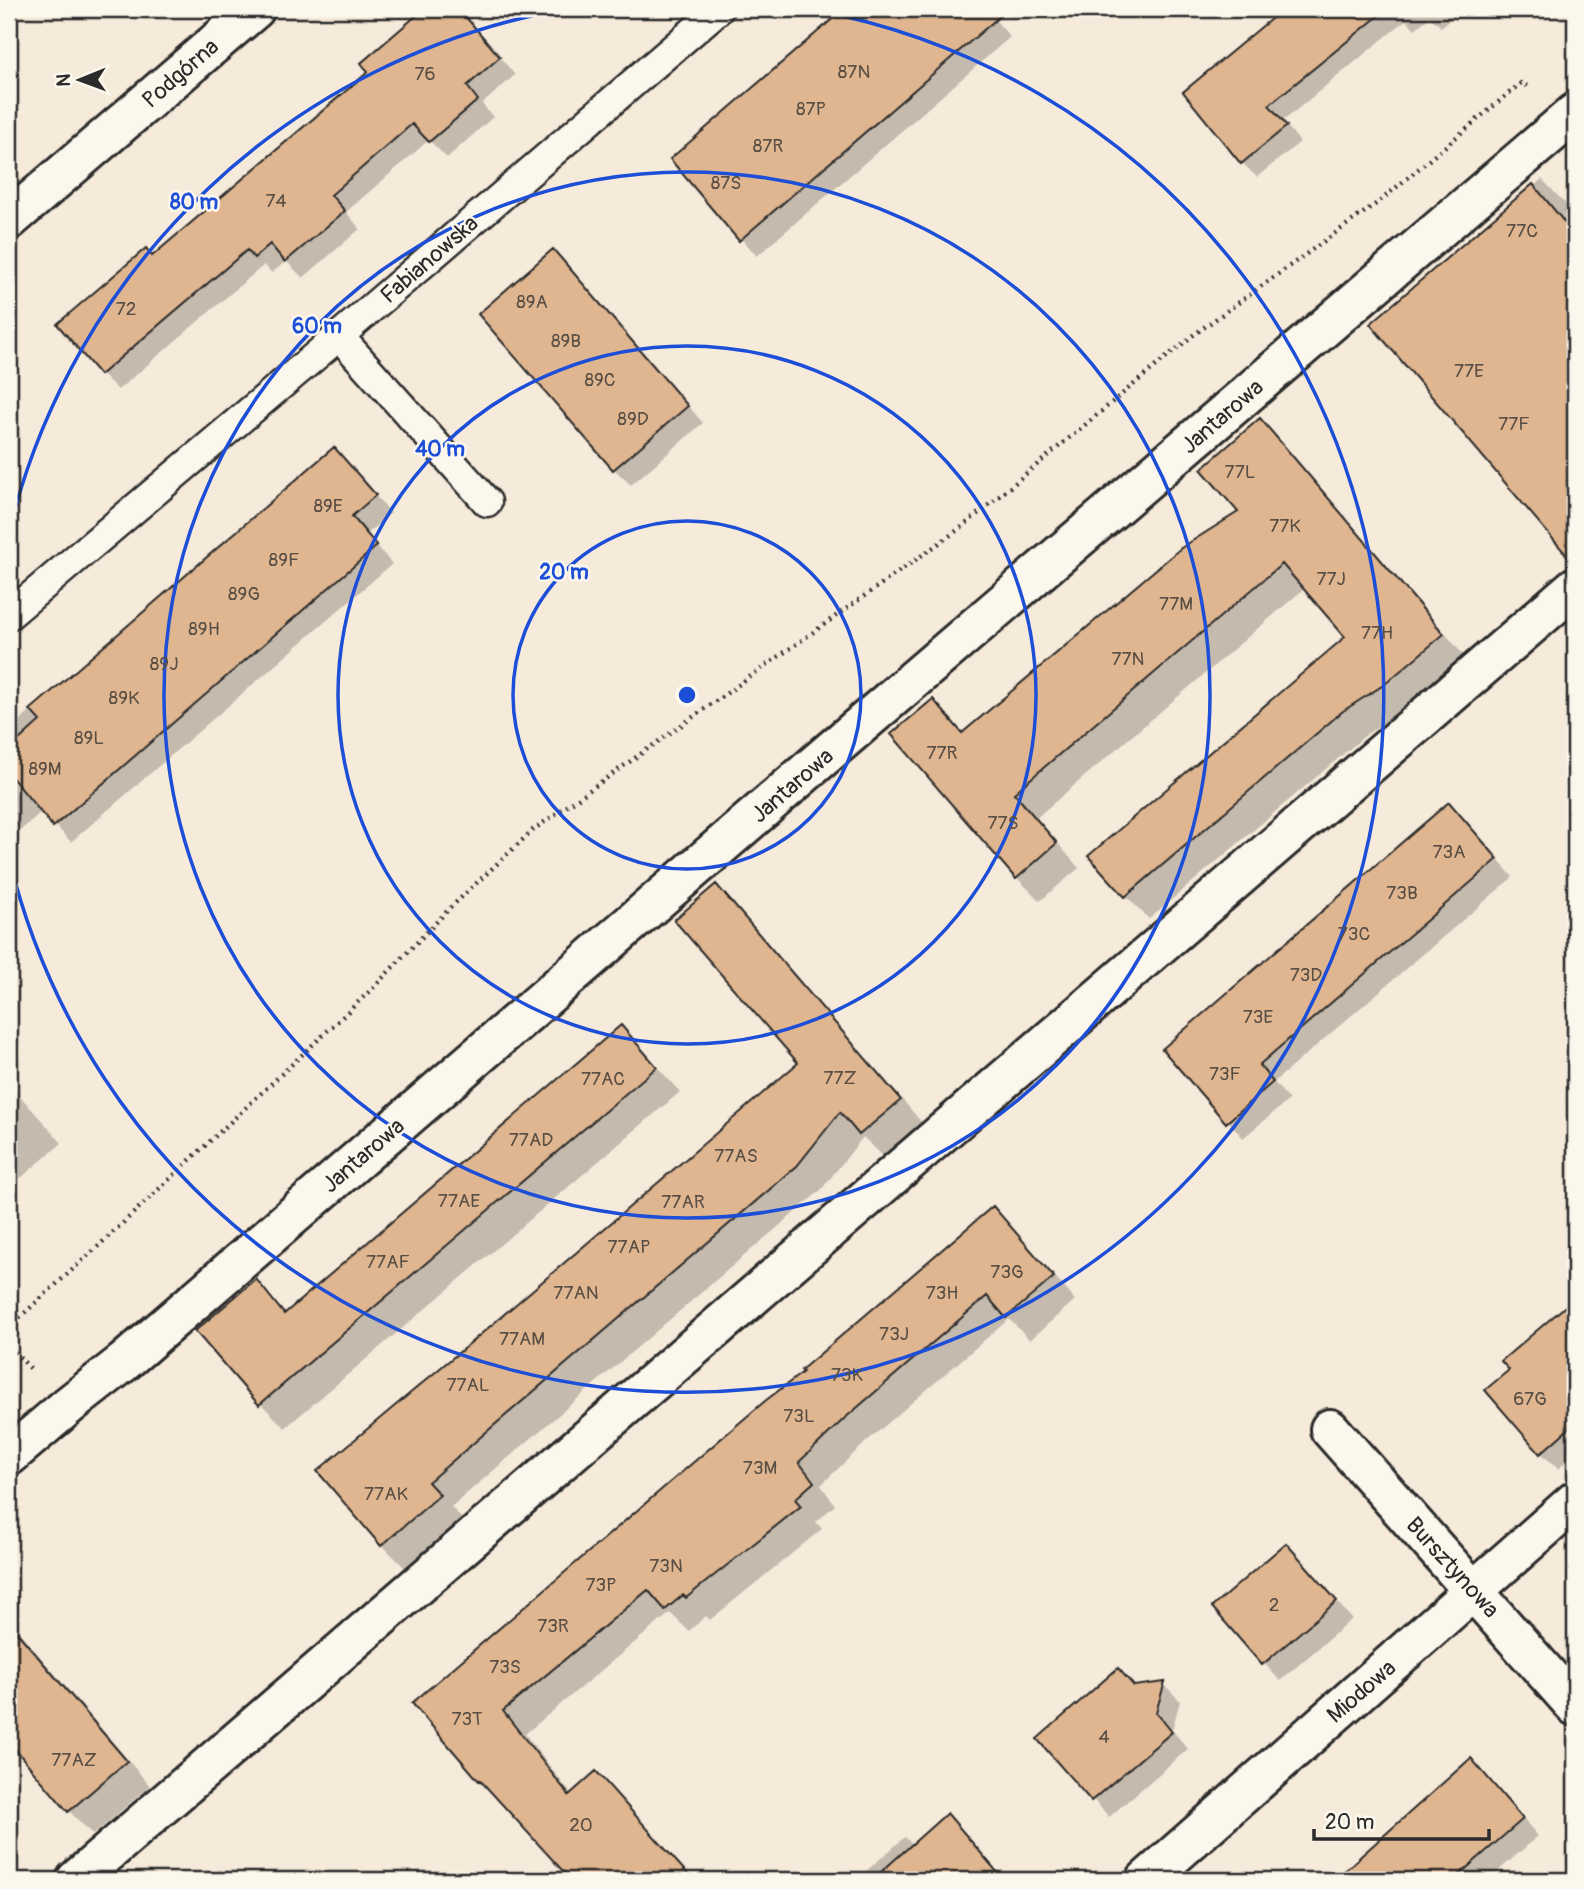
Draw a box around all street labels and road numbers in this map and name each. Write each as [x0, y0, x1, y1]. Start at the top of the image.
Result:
street label: Podgórna [136, 32, 225, 115]
street label: Fabianowska [374, 209, 484, 310]
street label: Jantarowa [1175, 373, 1270, 460]
street label: Jantarowa [745, 742, 840, 829]
street label: Jantarowa [316, 1112, 411, 1199]
street label: Bursztynowa [1400, 1511, 1506, 1624]
street label: Miodowa [1321, 1653, 1402, 1729]

